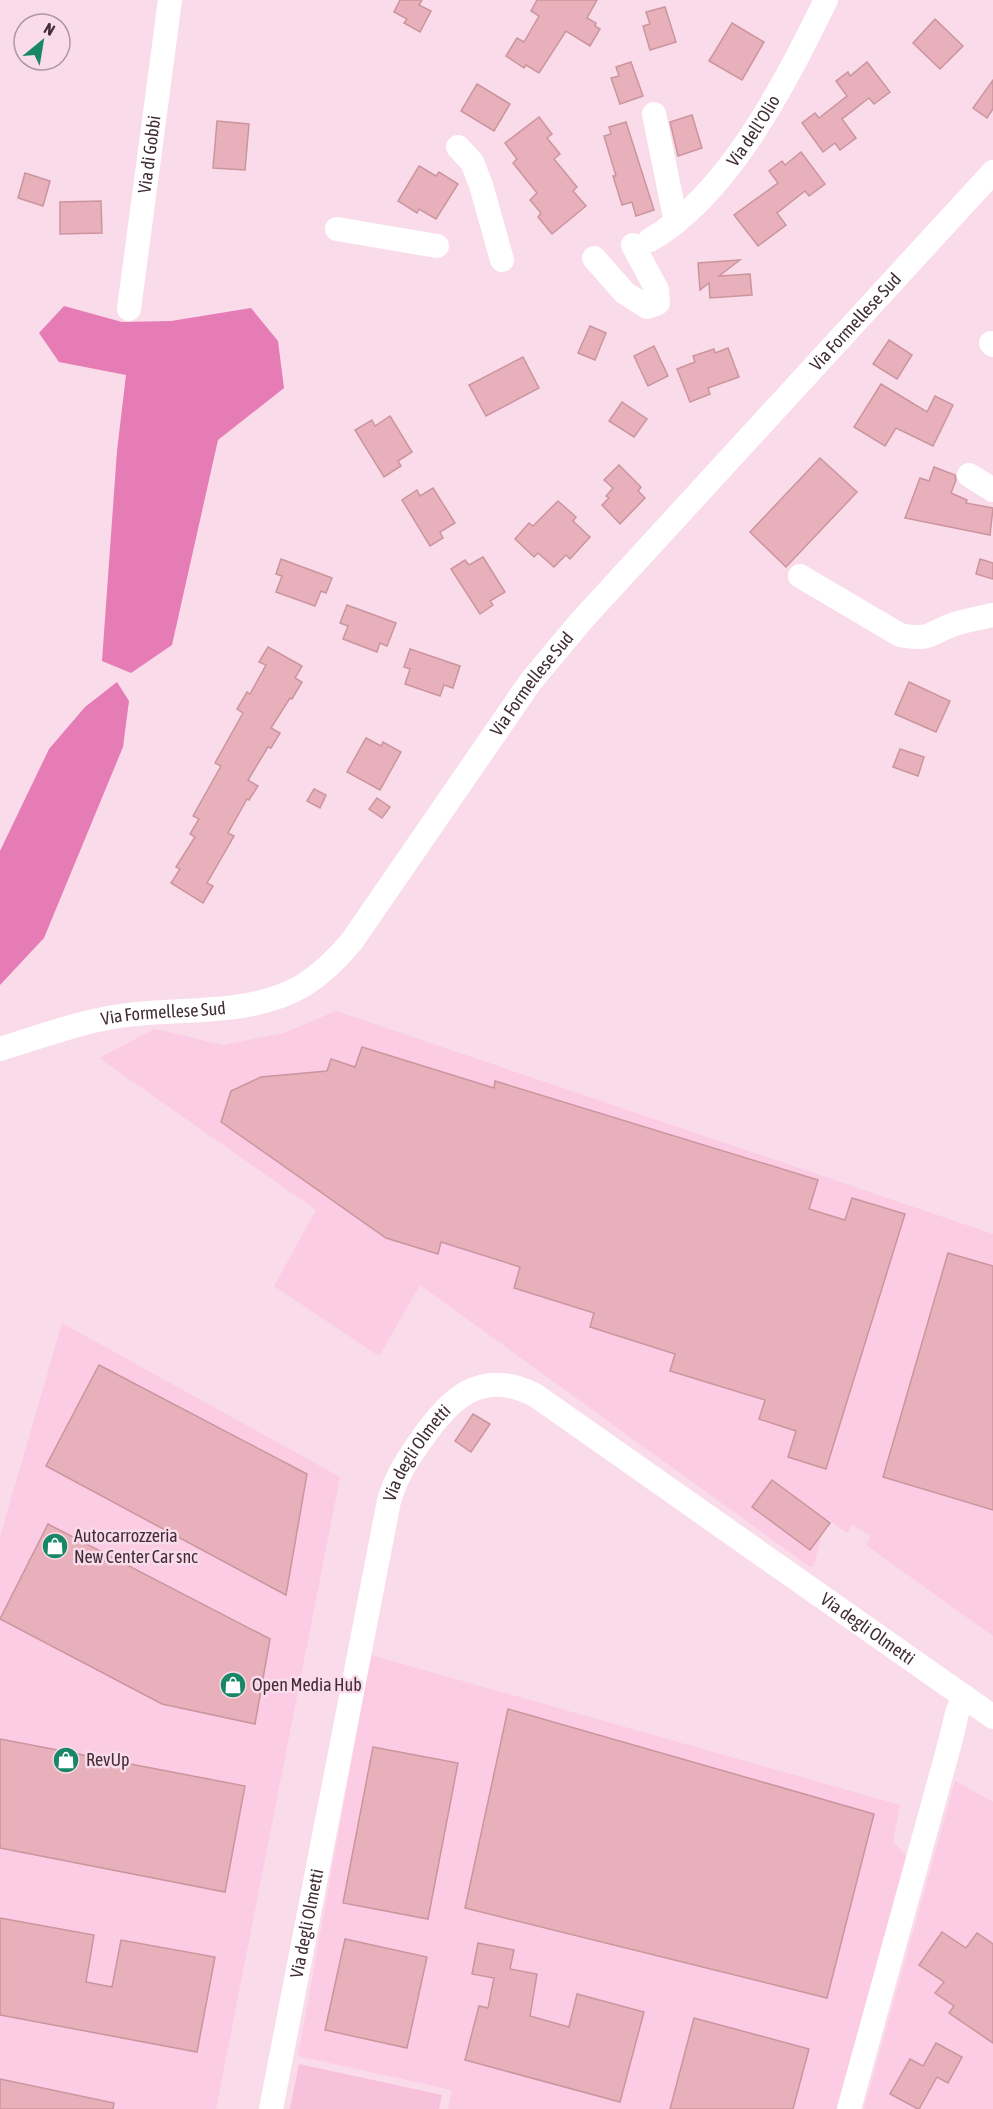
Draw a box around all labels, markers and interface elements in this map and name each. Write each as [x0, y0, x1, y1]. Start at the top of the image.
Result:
north arrow [12, 12, 72, 72]
text: N [41, 19, 58, 39]
street label: Via dell'Olio [722, 91, 784, 170]
street label: Via di Gobbi [133, 114, 165, 194]
street label: Via Formellese Sud [805, 268, 905, 375]
street label: Via Formellese Sud [485, 627, 578, 740]
street label: Via Formellese Sud [99, 997, 227, 1029]
street label: Via degli Olmetti [379, 1400, 454, 1504]
place label: Autocarrozzeria New Center Car snc [74, 1525, 198, 1567]
shop icon: Autocarrozzeria New Center Car snc [40, 1531, 70, 1561]
street label: Via degli Olmetti [817, 1588, 919, 1669]
shop icon: Open Media Hub [218, 1670, 248, 1700]
place label: Open Media Hub [252, 1674, 362, 1695]
shop icon: RevUp [51, 1745, 81, 1775]
place label: RevUp [86, 1749, 130, 1770]
street label: Via degli Olmetti [286, 1867, 327, 1980]

